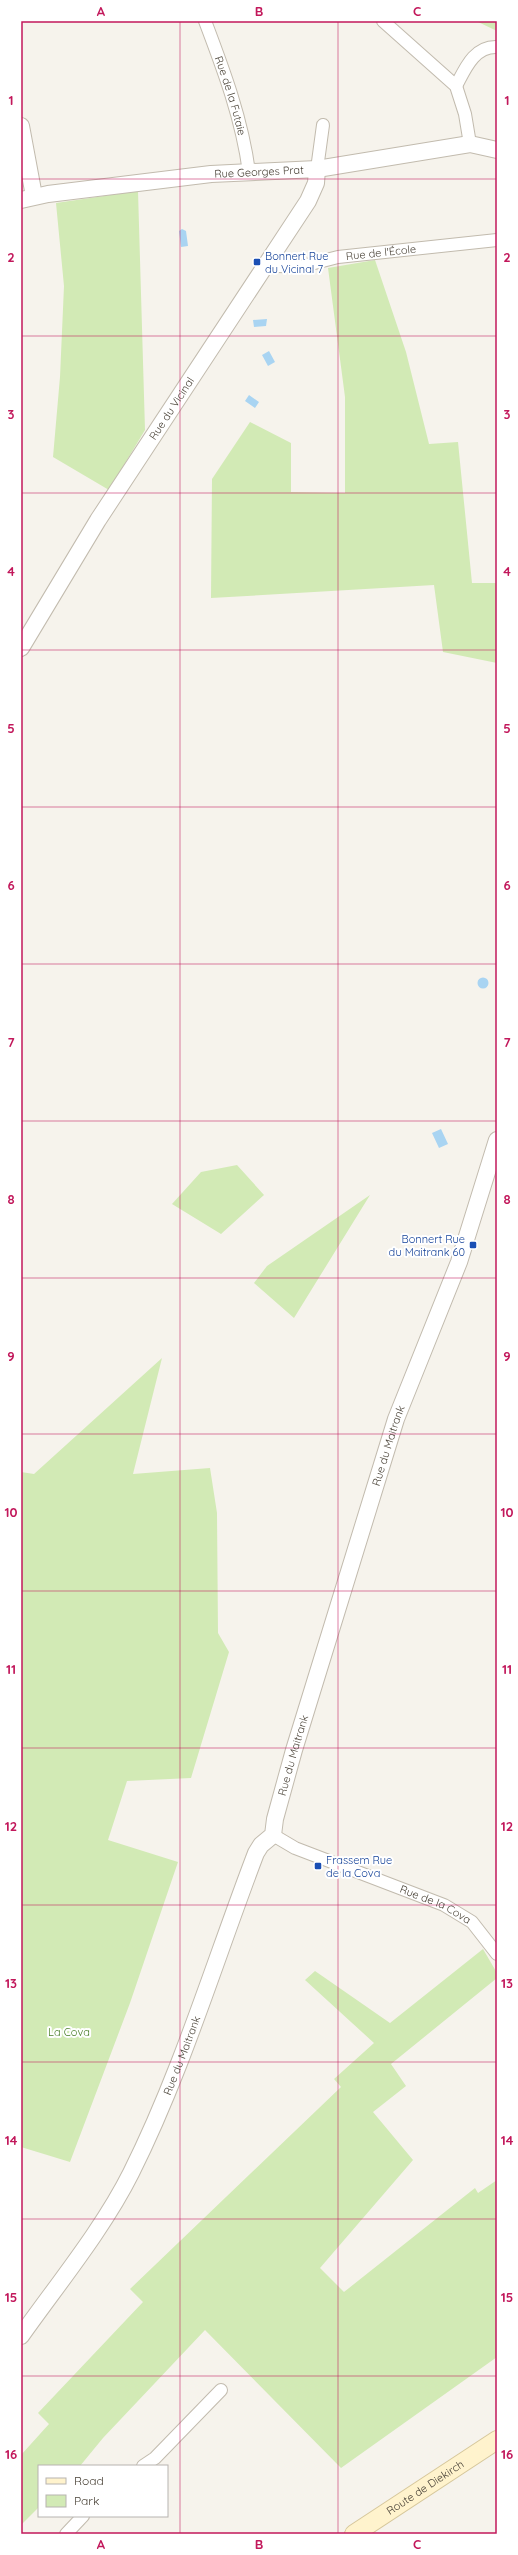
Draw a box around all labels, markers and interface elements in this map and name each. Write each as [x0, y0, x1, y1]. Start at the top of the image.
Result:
text: A [97, 3, 106, 19]
text: B [255, 3, 263, 19]
text: C [413, 3, 421, 19]
street label: Rue de la Futaie [212, 54, 249, 137]
text: 1 [8, 92, 14, 108]
text: 1 [504, 92, 510, 108]
street label: Rue Georges Prat [214, 163, 304, 181]
street label: Rue de l'École [345, 242, 417, 263]
text: 2 [7, 249, 15, 265]
place label: Bonnert Rue du Vicinal 7 [265, 249, 328, 276]
text: 2 [503, 249, 511, 265]
marker: Bonnert Rue du Vicinal 7 [252, 257, 262, 267]
street label: Rue du Vicinal [146, 374, 197, 442]
text: 3 [8, 406, 15, 422]
text: 3 [504, 406, 511, 422]
text: 4 [7, 563, 15, 579]
text: 4 [503, 563, 511, 579]
text: 5 [7, 720, 15, 736]
text: 5 [503, 720, 511, 736]
text: 6 [7, 877, 15, 893]
text: 6 [503, 877, 511, 893]
text: 7 [7, 1034, 15, 1050]
text: 7 [503, 1034, 511, 1050]
text: 8 [7, 1191, 15, 1207]
text: 8 [503, 1191, 511, 1207]
place label: Bonnert Rue du Maitrank 60 [389, 1232, 465, 1259]
marker: Bonnert Rue du Maitrank 60 [468, 1240, 478, 1250]
text: 9 [7, 1348, 15, 1364]
text: 9 [503, 1348, 511, 1364]
street label: Rue du Maitrank [369, 1403, 408, 1488]
text: 10 [4, 1504, 18, 1520]
text: 10 [500, 1504, 514, 1520]
text: 11 [6, 1661, 16, 1677]
text: 11 [502, 1661, 512, 1677]
street label: Rue du Maitrank [275, 1713, 311, 1797]
text: 12 [5, 1818, 17, 1834]
text: 12 [501, 1818, 513, 1834]
place label: Frassem Rue de la Cova [326, 1853, 392, 1880]
marker: Frassem Rue de la Cova [313, 1861, 323, 1871]
street label: Rue de la Cova [398, 1882, 474, 1927]
text: 13 [5, 1975, 17, 1991]
text: 13 [501, 1975, 513, 1991]
street label: Rue du Maitrank [160, 2014, 203, 2097]
park label: La Cova [48, 2025, 90, 2039]
text: 14 [5, 2132, 18, 2148]
text: 14 [501, 2132, 514, 2148]
text: 15 [5, 2289, 17, 2305]
text: 15 [501, 2289, 513, 2305]
text: 16 [5, 2446, 17, 2462]
text: 16 [501, 2446, 513, 2462]
street label: Route de Diekirch [384, 2457, 466, 2518]
legend [38, 2465, 168, 2517]
text: Road [74, 2473, 104, 2488]
text: Park [74, 2493, 99, 2508]
text: A [97, 2536, 106, 2552]
text: B [255, 2536, 263, 2552]
text: C [413, 2536, 421, 2552]

